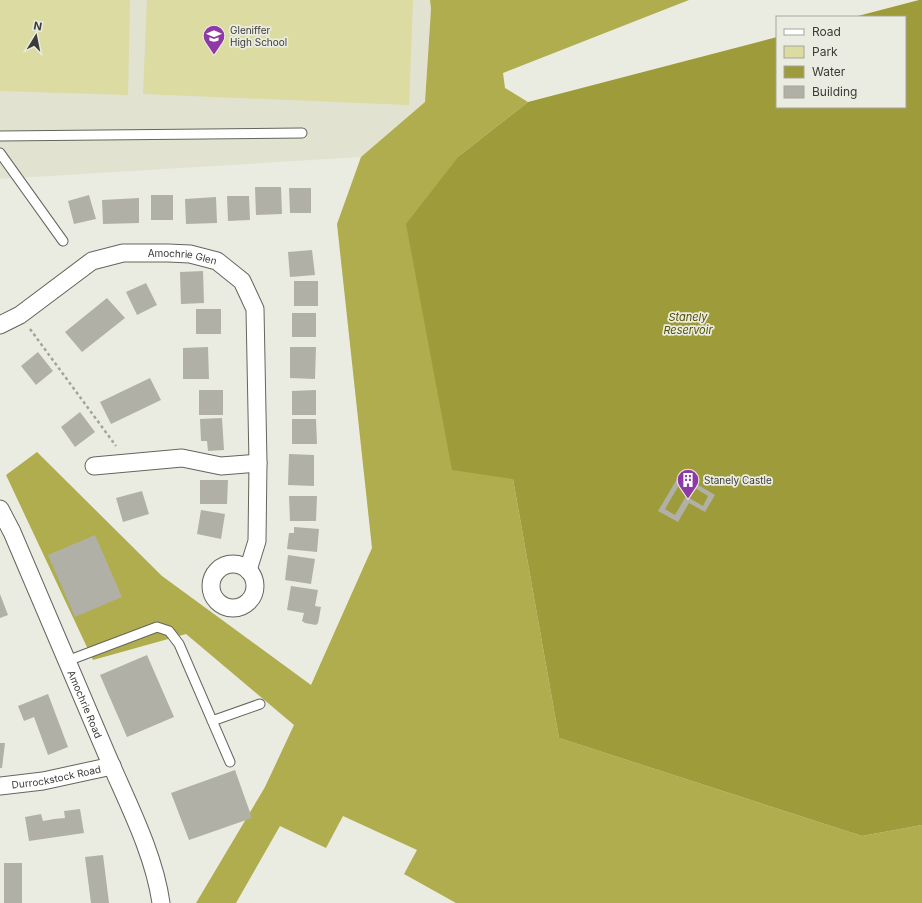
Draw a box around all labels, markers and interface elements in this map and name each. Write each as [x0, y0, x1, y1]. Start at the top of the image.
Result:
north arrow [16, 16, 56, 56]
legend [776, 16, 906, 108]
text: N [32, 19, 43, 34]
school or university icon: Gleniffer High School [201, 23, 227, 56]
place label: Gleniffer High School [230, 24, 287, 48]
text: Road [812, 24, 841, 39]
text: Park [812, 44, 838, 59]
text: Water [812, 64, 846, 79]
text: Building [812, 84, 857, 99]
street label: Amochrie Glen [148, 247, 218, 267]
water label: Stanely Reservoir [663, 310, 713, 337]
building icon: Stanely Castle [675, 467, 701, 500]
place label: Stanely Castle [704, 474, 772, 486]
street label: Amochrie Road [66, 668, 105, 740]
street label: Durrockstock Road [11, 763, 102, 791]

